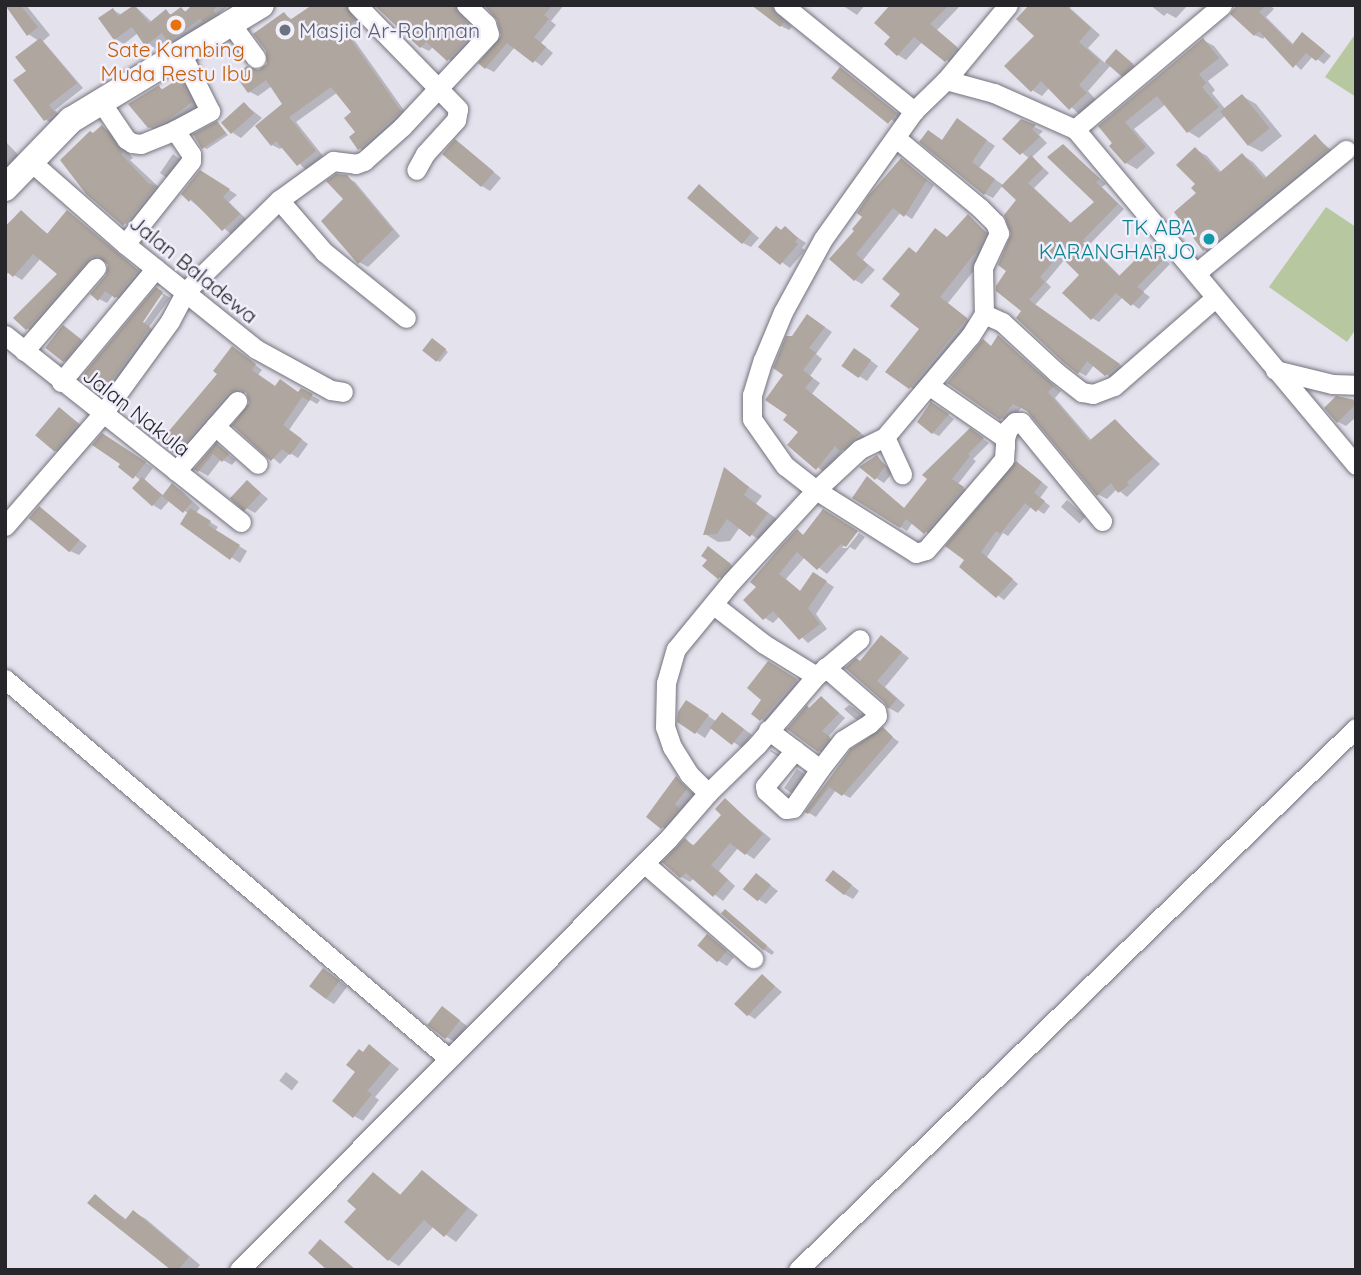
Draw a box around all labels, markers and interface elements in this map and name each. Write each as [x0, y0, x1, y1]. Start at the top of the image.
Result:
marker: Sate Kambing Muda Restu Ibu [168, 17, 184, 33]
place label: Masjid Ar-Rohman [299, 17, 480, 43]
marker: Masjid Ar-Rohman [277, 22, 293, 38]
place label: Sate Kambing Muda Restu Ibu [101, 36, 251, 86]
street label: Jalan Baladewa [125, 210, 263, 328]
place label: TK ABA KARANGHARJO [1039, 214, 1195, 264]
marker: TK ABA KARANGHARJO [1201, 231, 1217, 247]
street label: Jalan Nakula [78, 362, 196, 462]

